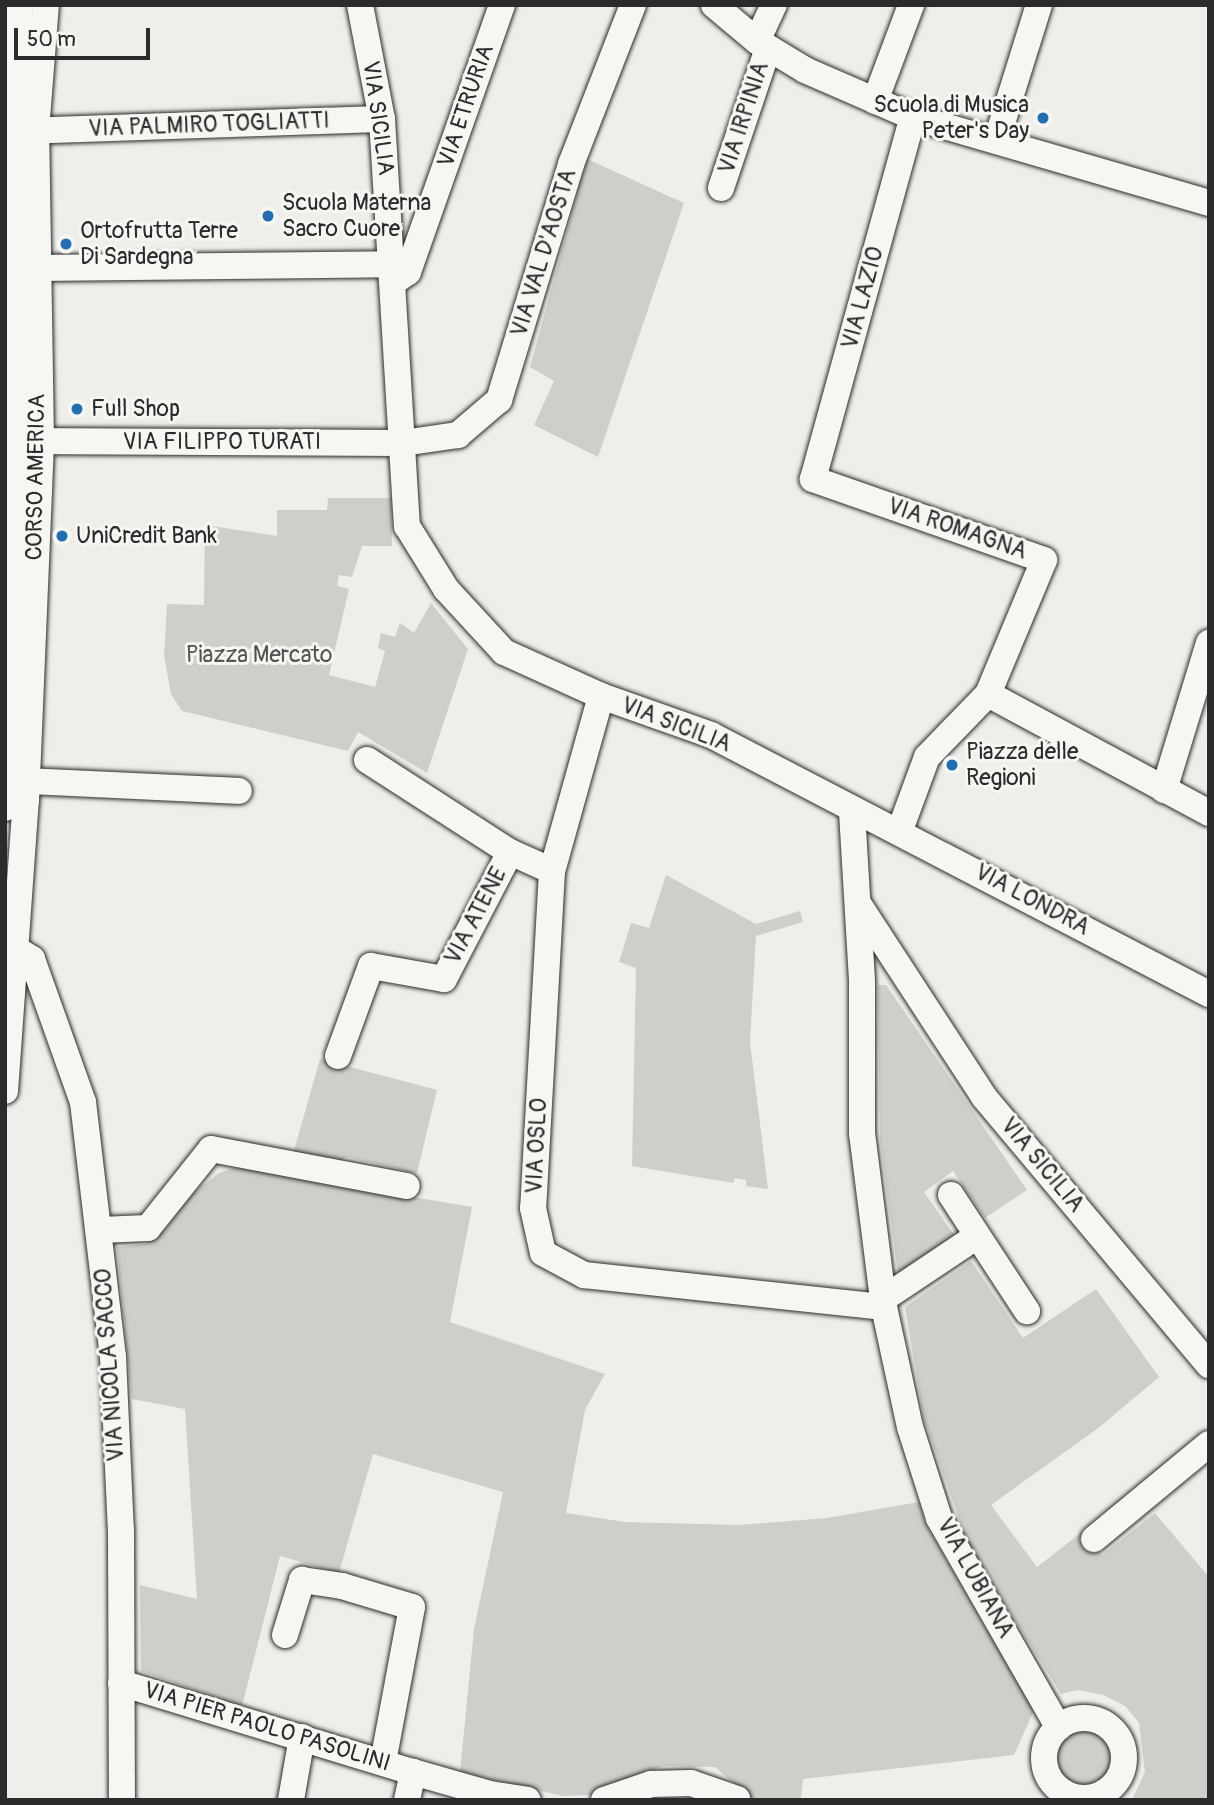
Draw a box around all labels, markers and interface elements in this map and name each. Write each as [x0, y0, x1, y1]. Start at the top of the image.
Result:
scale bar [18, 14, 154, 58]
text: 50 m [27, 26, 76, 53]
street label: VIA ETRURIA [432, 41, 500, 171]
street label: VIA SICILIA [356, 59, 400, 177]
street label: VIA IRPINIA [713, 59, 775, 177]
place label: Scuola di Musica Peter's Day [874, 91, 1029, 145]
street label: VIA PALMIRO TOGLIATTI [88, 107, 330, 143]
marker: Scuola di Musica Peter's Day [1035, 110, 1051, 126]
street label: VIA VAL D'AOSTA [505, 166, 583, 340]
place label: Scuola Materna Sacro Cuore [282, 189, 431, 243]
marker: Scuola Materna Sacro Cuore [260, 208, 276, 224]
place label: Ortofrutta Terre Di Sardegna [80, 217, 238, 271]
marker: Ortofrutta Terre Di Sardegna [58, 236, 74, 252]
street label: VIA LAZIO [836, 244, 890, 352]
street label: CORSO AMERICA [21, 393, 51, 561]
place label: Full Shop [91, 395, 180, 423]
marker: Full Shop [69, 401, 85, 417]
street label: VIA FILIPPO TURATI [123, 428, 321, 456]
street label: VIA ROMAGNA [884, 492, 1030, 566]
place label: UniCredit Bank [76, 522, 217, 550]
marker: UniCredit Bank [54, 528, 70, 544]
park label: Piazza Mercato [186, 641, 332, 669]
street label: VIA SICILIA [617, 691, 735, 759]
place label: Piazza delle Regioni [966, 738, 1078, 792]
marker: Piazza delle Regioni [944, 757, 960, 773]
street label: VIA LONDRA [970, 858, 1094, 942]
street label: VIA ATENE [439, 863, 513, 969]
street label: VIA OSLO [521, 1097, 553, 1195]
street label: VIA SICILIA [994, 1112, 1090, 1218]
street label: VIA NICOLA SACCO [89, 1268, 131, 1462]
street label: VIA LUBIANA [931, 1513, 1019, 1643]
street label: VIA PIER PAOLO PASOLINI [140, 1676, 394, 1778]

